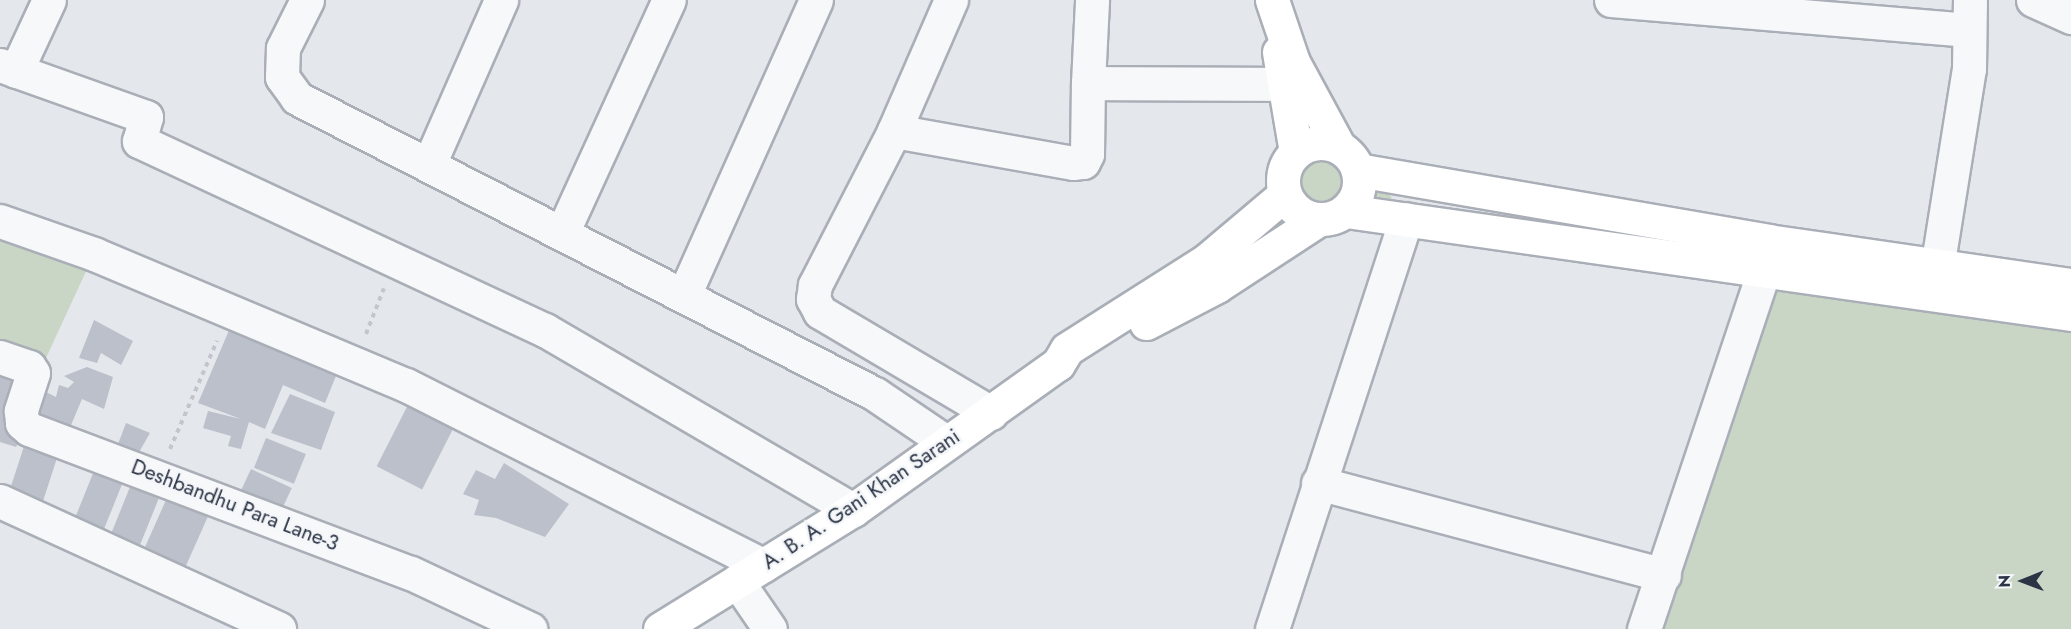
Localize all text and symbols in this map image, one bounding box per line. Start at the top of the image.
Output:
street label: A. B. A. Gani Khan Sarani [757,423,965,575]
street label: Deshbandhu Para Lane-3 [128,454,342,556]
north arrow [1993,551,2053,611]
text: N [1993,575,2016,588]

